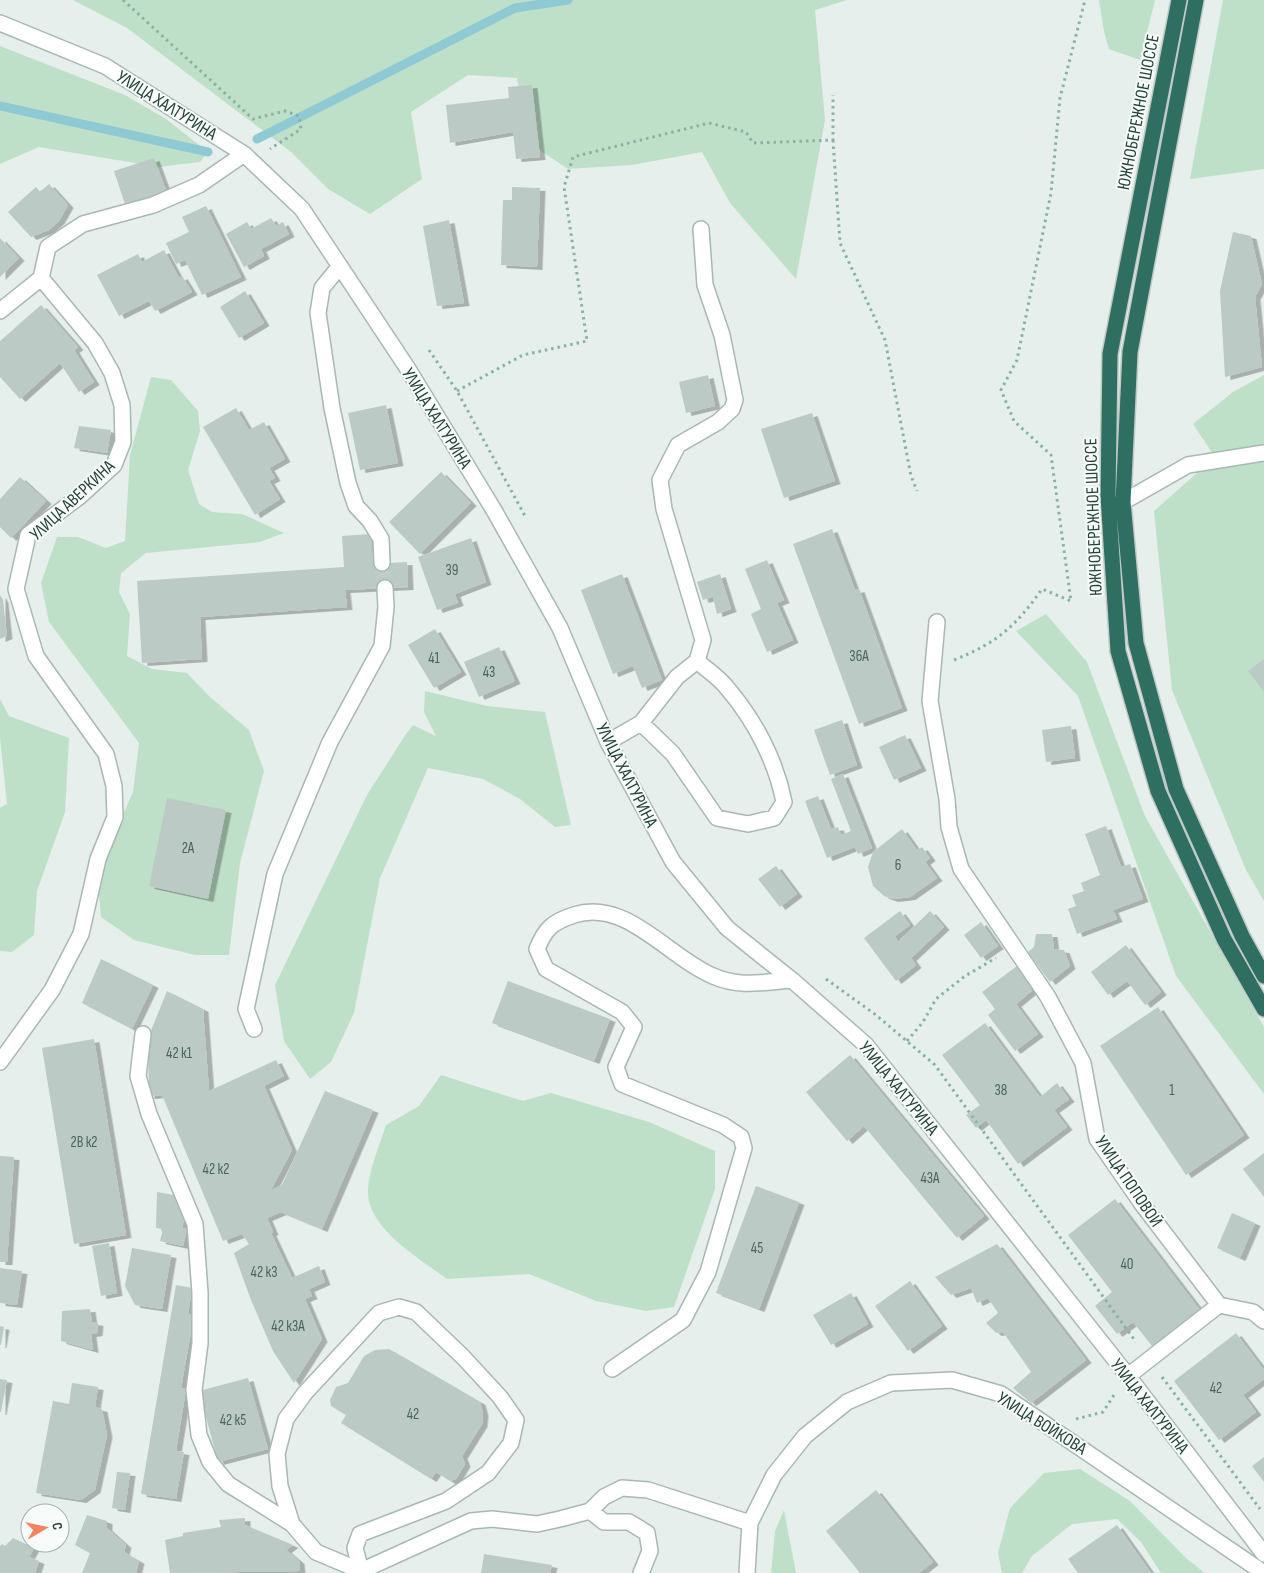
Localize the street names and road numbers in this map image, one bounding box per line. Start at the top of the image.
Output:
street label: ЮЖНОБЕРЕЖНОЕ ШОССЕ [1113,33,1164,192]
street label: УЛИЦА ХАЛТУРИНА [113,66,221,145]
street label: УЛИЦА ХАЛТУРИНА [397,364,476,473]
street label: ЮЖНОБЕРЕЖНОЕ ШОССЕ [1080,438,1107,596]
street label: УЛИЦА АВЕРКИНА [26,456,119,545]
street label: УЛИЦА ХАЛТУРИНА [591,719,662,831]
street label: УЛИЦА ХАЛТУРИНА [854,1037,943,1140]
street label: УЛИЦА ПОПОВОЙ [1090,1132,1167,1231]
street label: УЛИЦА ХАЛТУРИНА [1106,1355,1193,1458]
street label: УЛИЦА ВОЙКОВА [993,1388,1091,1459]

